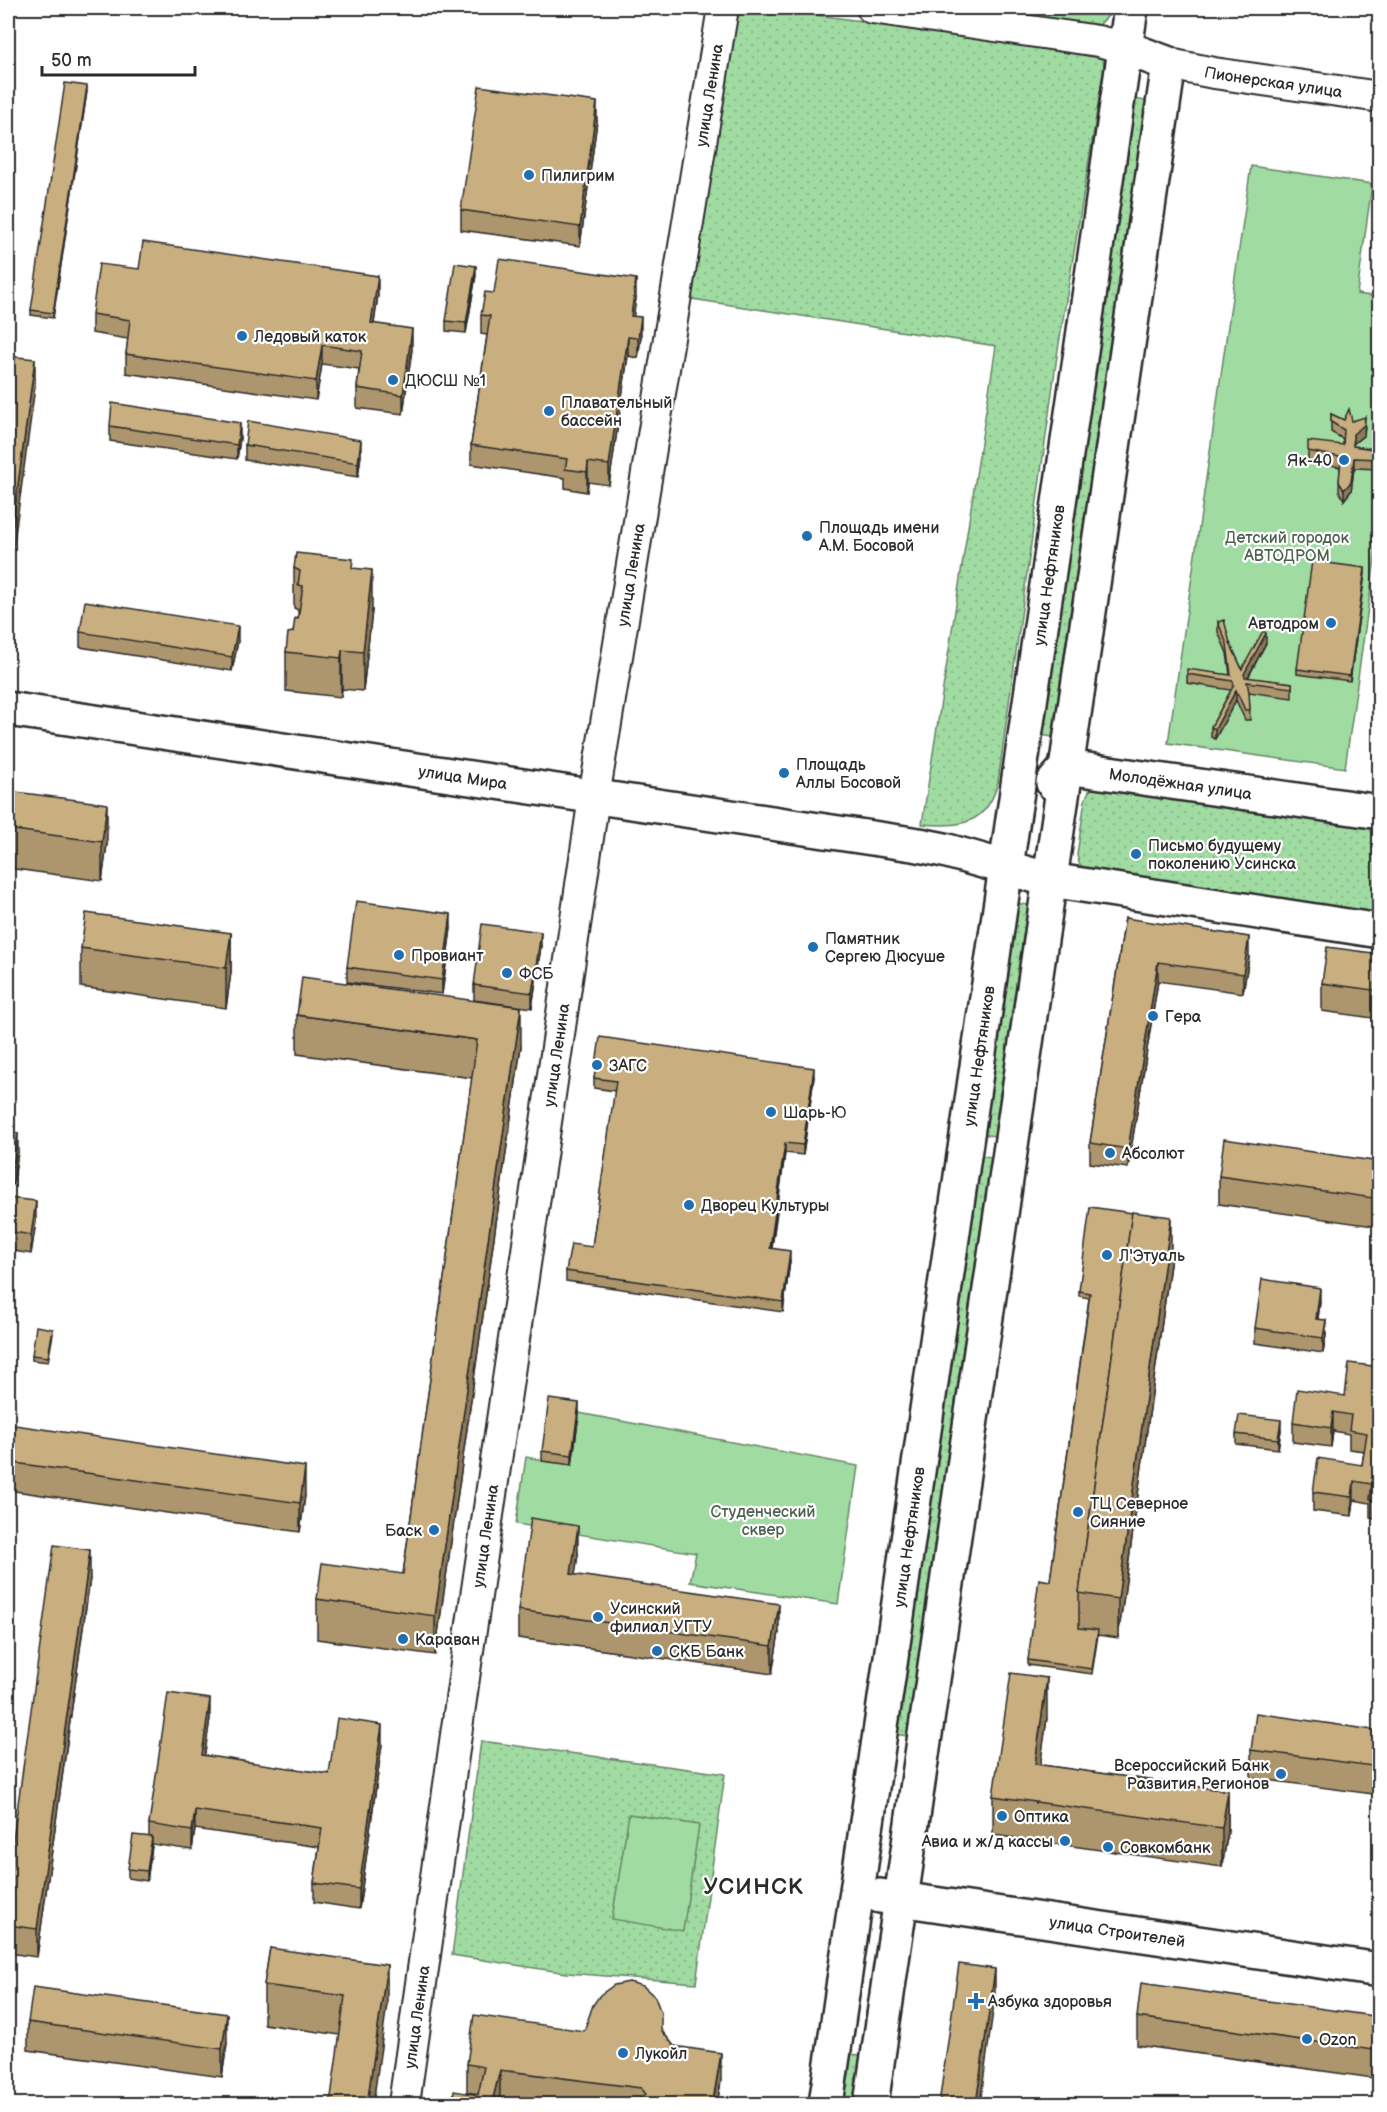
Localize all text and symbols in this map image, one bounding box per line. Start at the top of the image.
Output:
scale bar [42,39,195,77]
street label: улица Ленина [692,42,728,148]
text: 50 m [51,50,92,71]
street label: Пионерская улица [1202,63,1344,103]
place label: Пилигрим [541,167,615,186]
marker: Пилигрим [522,168,536,182]
place label: Ледовый каток [253,328,367,347]
marker: Ледовый каток [235,329,249,343]
place label: ДЮСШ №1 [405,372,486,391]
marker: ДЮСШ №1 [386,373,400,387]
place label: Плавательный бассейн [561,394,672,431]
marker: Плавательный бассейн [542,404,556,418]
place label: Як-40 [1287,452,1332,471]
marker: Як-40 [1337,453,1351,467]
street label: улица Нефтяников [1030,503,1070,647]
place label: Площадь имени А.М. Босовой [818,519,939,556]
street label: улица Ленина [614,521,650,628]
marker: Площадь имени А.М. Босовой [800,529,814,543]
park label: Детский городок АВТОДРОМ [1225,529,1349,566]
place label: Автодром [1247,615,1319,634]
marker: Автодром [1324,616,1338,630]
place label: Площадь Аллы Босовой [795,756,901,793]
street label: улица Мира [417,762,509,794]
street label: Молодёжная улица [1108,765,1254,805]
marker: Площадь Аллы Босовой [777,766,791,780]
place label: Письмо будущему поколению Усинска [1148,837,1297,874]
marker: Письмо будущему поколению Усинска [1129,847,1143,861]
place label: Памятник Сергею Дюсуше [825,930,945,967]
marker: Памятник Сергею Дюсуше [806,940,820,954]
place label: Провиант [411,947,484,966]
marker: Провиант [392,948,406,962]
place label: ФСБ [519,965,554,984]
marker: ФСБ [500,966,514,980]
street label: улица Нефтяников [960,984,1000,1128]
street label: улица Ленина [540,1002,574,1108]
place label: Гера [1165,1008,1202,1027]
marker: Гера [1146,1009,1160,1023]
place label: ЗАГС [609,1057,647,1076]
marker: ЗАГС [590,1058,604,1072]
place label: Шарь-Ю [783,1104,847,1123]
marker: Шарь-Ю [764,1105,778,1119]
place label: Абсолют [1121,1145,1185,1164]
marker: Абсолют [1103,1146,1117,1160]
place label: Дворец Культуры [701,1197,829,1216]
marker: Дворец Культуры [682,1198,696,1212]
place label: Л'Этуаль [1118,1247,1185,1266]
marker: Л'Этуаль [1100,1248,1114,1262]
street label: улица Нефтяников [890,1465,930,1609]
street label: улица Ленина [469,1482,504,1589]
place label: ТЦ Северное Сияние [1090,1495,1188,1532]
park label: Студенческий сквер [711,1503,815,1540]
marker: ТЦ Северное Сияние [1071,1505,1085,1519]
place label: Баск [385,1522,422,1541]
marker: Баск [427,1523,441,1537]
place label: Усинский филиал УГТУ [610,1600,712,1637]
marker: Усинский филиал УГТУ [591,1610,605,1624]
place label: Караван [415,1631,480,1650]
marker: Караван [396,1632,410,1646]
place label: СКБ Банк [669,1643,744,1662]
marker: СКБ Банк [650,1644,664,1658]
place label: Всероссийский Банк Развития Регионов [1114,1757,1270,1794]
marker: Всероссийский Банк Развития Регионов [1274,1767,1288,1781]
place label: Оптика [1014,1808,1069,1827]
marker: Оптика [995,1809,1009,1823]
place label: Авиа и ж/д кассы [921,1833,1053,1852]
marker: Авиа и ж/д кассы [1058,1834,1072,1848]
place label: Совкомбанк [1120,1839,1211,1858]
marker: Совкомбанк [1101,1840,1115,1854]
district label: УСИНСК [704,1874,804,1901]
street label: улица Строителей [1048,1913,1186,1952]
street label: улица Ленина [401,1964,435,2070]
place label: Азбука здоровья [987,1993,1112,2012]
marker: Азбука здоровья [969,1994,983,2008]
place label: Ozon [1319,2031,1357,2050]
marker: Ozon [1300,2032,1314,2046]
place label: Лукойл [634,2045,687,2064]
marker: Лукойл [616,2046,630,2060]

